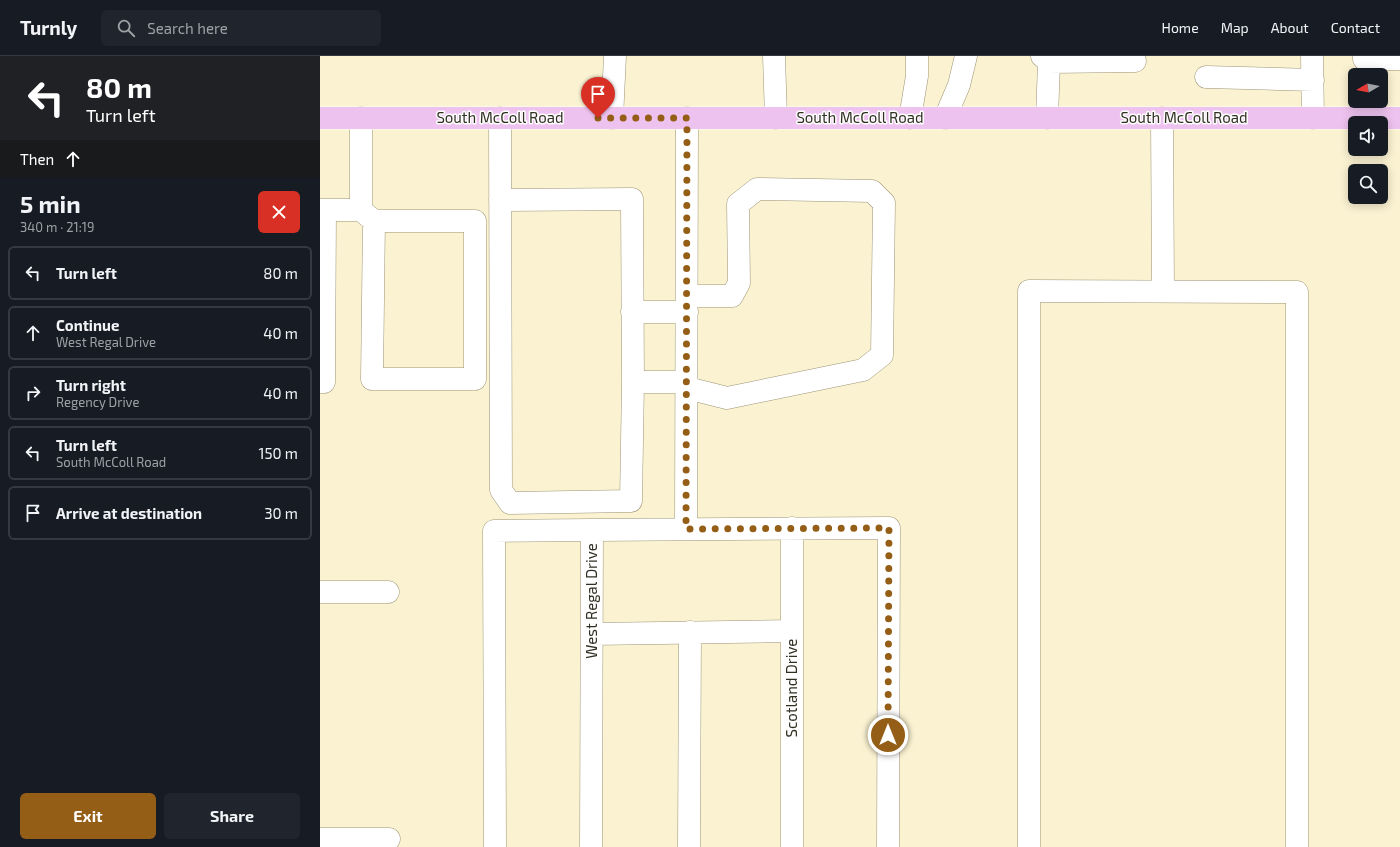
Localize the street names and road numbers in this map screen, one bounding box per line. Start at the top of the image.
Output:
street label: South McColl Road [436,108,564,126]
street label: South McColl Road [796,108,924,126]
street label: South McColl Road [1120,108,1248,126]
street label: West Regal Drive [582,543,600,659]
street label: Scotland Drive [782,639,800,737]

